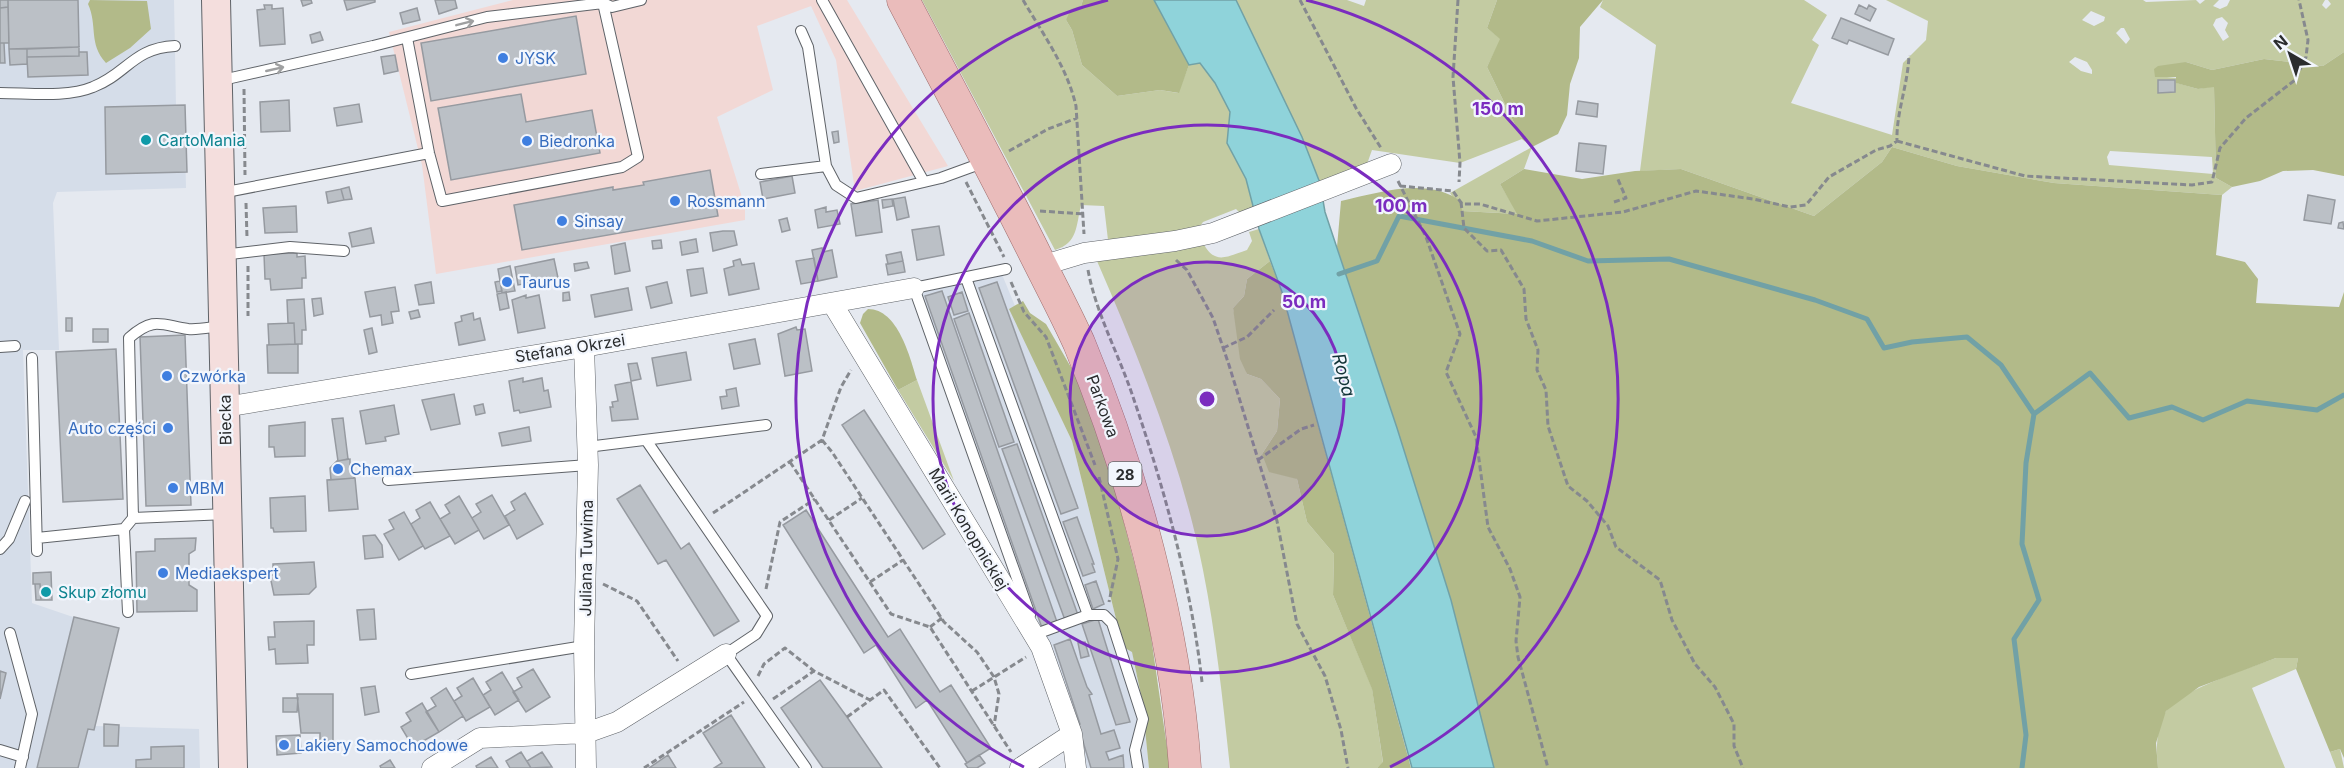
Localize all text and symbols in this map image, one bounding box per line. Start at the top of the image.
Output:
one-way arrow [455,17,474,28]
north arrow [2260,24,2320,84]
text: N [2270,31,2292,54]
place label: JYSK [515,48,556,68]
marker: JYSK [496,51,510,65]
one-way arrow [265,63,284,75]
text: 150 m [1472,98,1524,119]
place label: CartoMania [158,130,245,150]
place label: Biedronka [539,131,615,151]
marker: CartoMania [139,133,153,147]
marker: Biedronka [520,134,534,148]
place label: Rossmann [687,191,765,211]
marker: Rossmann [668,194,682,208]
text: 100 m [1375,195,1427,216]
place label: Sinsay [574,211,624,231]
marker: Sinsay [555,214,569,228]
place label: Taurus [519,272,571,292]
marker: Taurus [500,275,514,289]
text: 50 m [1282,291,1326,312]
street label: Stefana Okrzei [514,329,626,367]
water label: Ropa [1328,351,1360,399]
place label: Czwórka [179,366,246,386]
marker: Czwórka [160,369,174,383]
street label: Parkowa [1082,372,1124,440]
centre of rings [1197,389,1217,409]
street label: Biecka [215,395,235,445]
place label: Auto części [68,418,156,438]
marker: Auto części [161,421,175,435]
place label: Chemax [350,459,412,479]
marker: Chemax [331,462,345,476]
road number: 28 [1108,462,1142,486]
street label: Marii Konopnickiej [925,464,1013,594]
place label: MBM [185,478,224,498]
marker: MBM [166,481,180,495]
street label: Juliana Tuwima [575,499,597,617]
place label: Mediaekspert [175,563,279,583]
marker: Mediaekspert [156,566,170,580]
place label: Skup złomu [58,582,147,602]
marker: Skup złomu [39,585,53,599]
place label: Lakiery Samochodowe [296,735,468,755]
marker: Lakiery Samochodowe [277,738,291,752]

